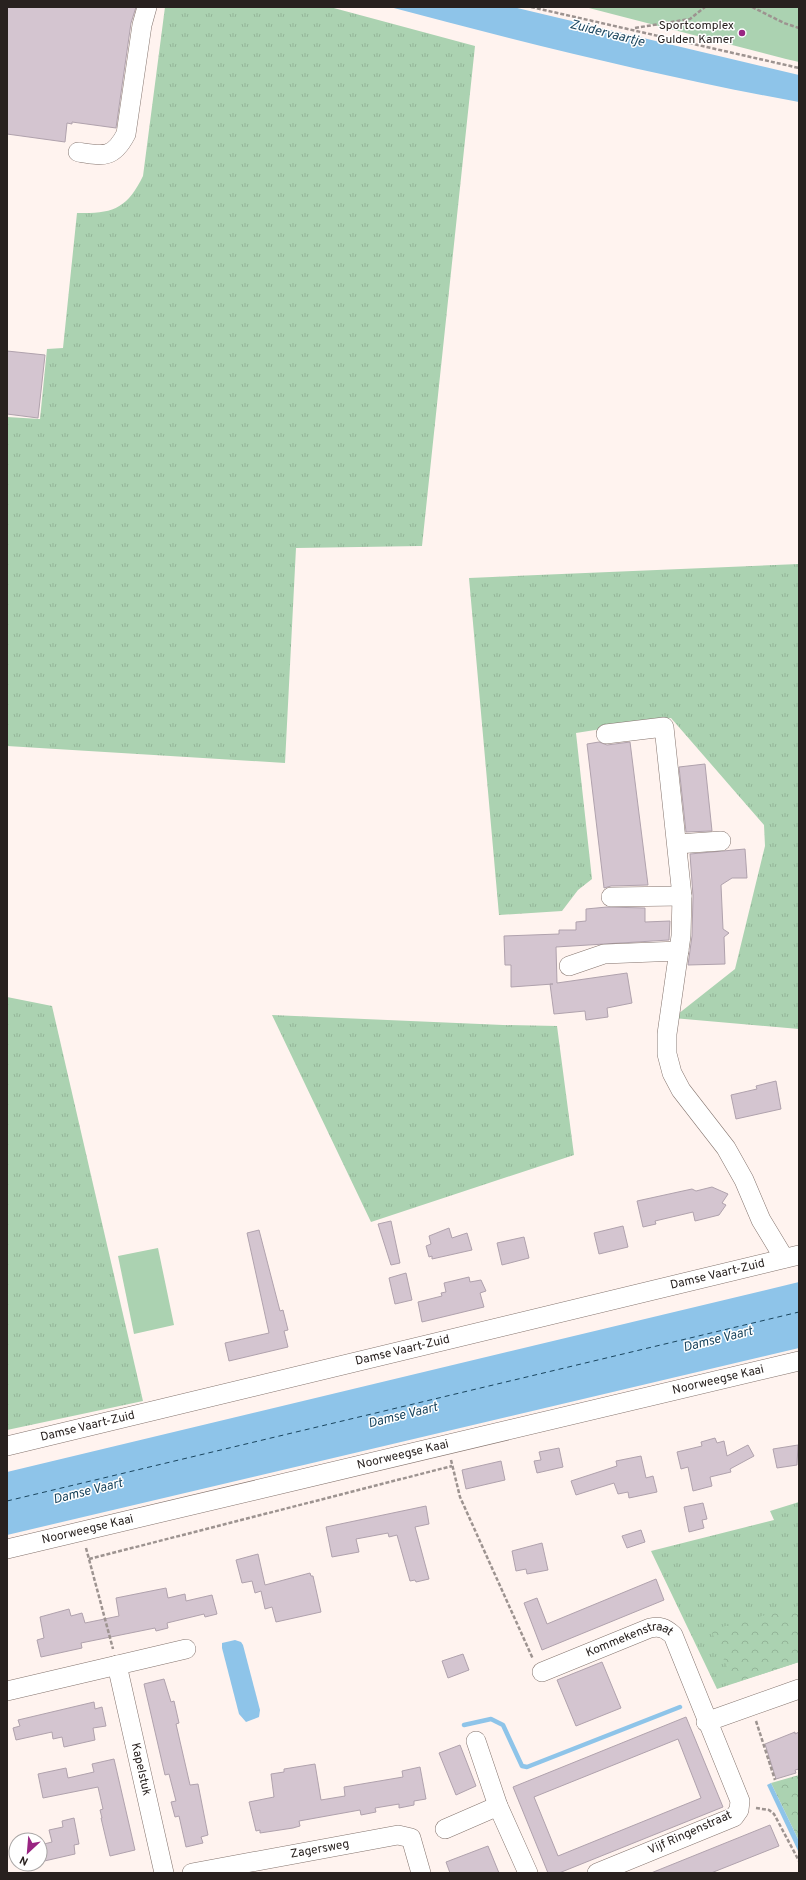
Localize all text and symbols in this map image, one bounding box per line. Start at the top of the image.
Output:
water label: Zuidervaartje [568,17,646,51]
place label: Sportcomplex Gulden Kamer [657,18,734,48]
marker: Sportcomplex Gulden Kamer [737,28,747,38]
street label: Damse Vaart-Zuid [669,1256,766,1294]
water label: Damse Vaart [682,1323,756,1356]
street label: Damse Vaart-Zuid [354,1331,452,1370]
street label: Noorweegse Kaai [671,1362,766,1399]
water label: Damse Vaart [367,1399,441,1432]
street label: Damse Vaart-Zuid [39,1407,137,1446]
street label: Noorweegse Kaai [356,1436,450,1474]
water label: Damse Vaart [52,1475,126,1508]
street label: Noorweegse Kaai [40,1511,135,1548]
street label: Kommekenstraat [583,1619,676,1661]
street label: Kapelstuk [127,1741,154,1797]
street label: Vijf Ringenstraat [646,1807,734,1859]
north arrow [8,1832,48,1872]
street label: Zagersweg [289,1836,351,1863]
text: N [17,1852,31,1868]

